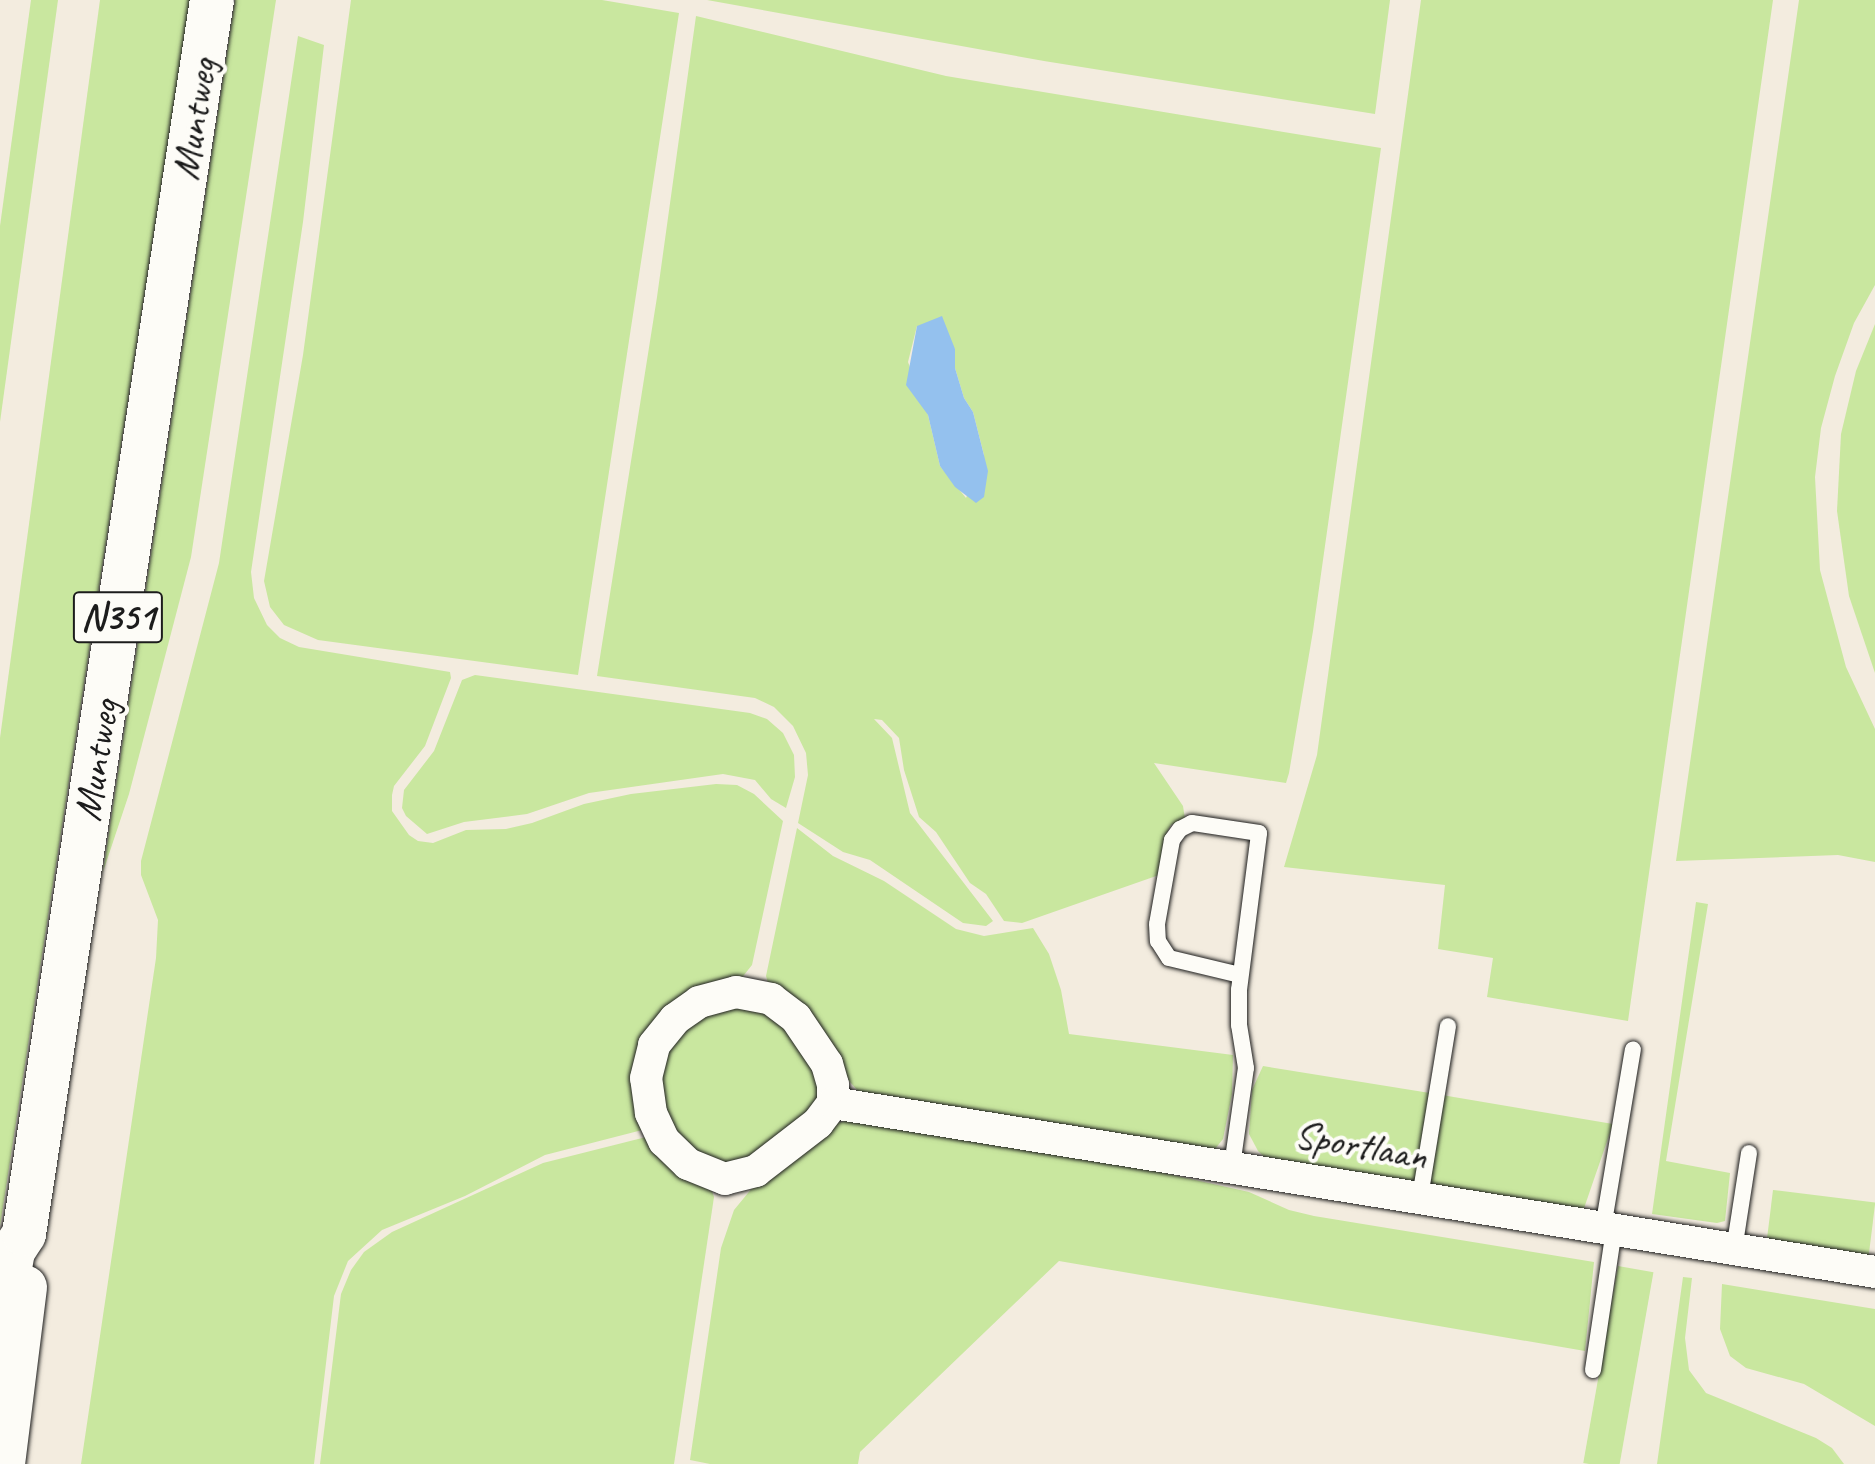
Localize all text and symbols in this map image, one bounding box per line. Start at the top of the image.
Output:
street label: Muntweg [161,55,227,183]
road number: N351 [72,583,164,651]
street label: Muntweg [63,696,129,824]
street label: Sportlaan [1291,1110,1431,1180]

